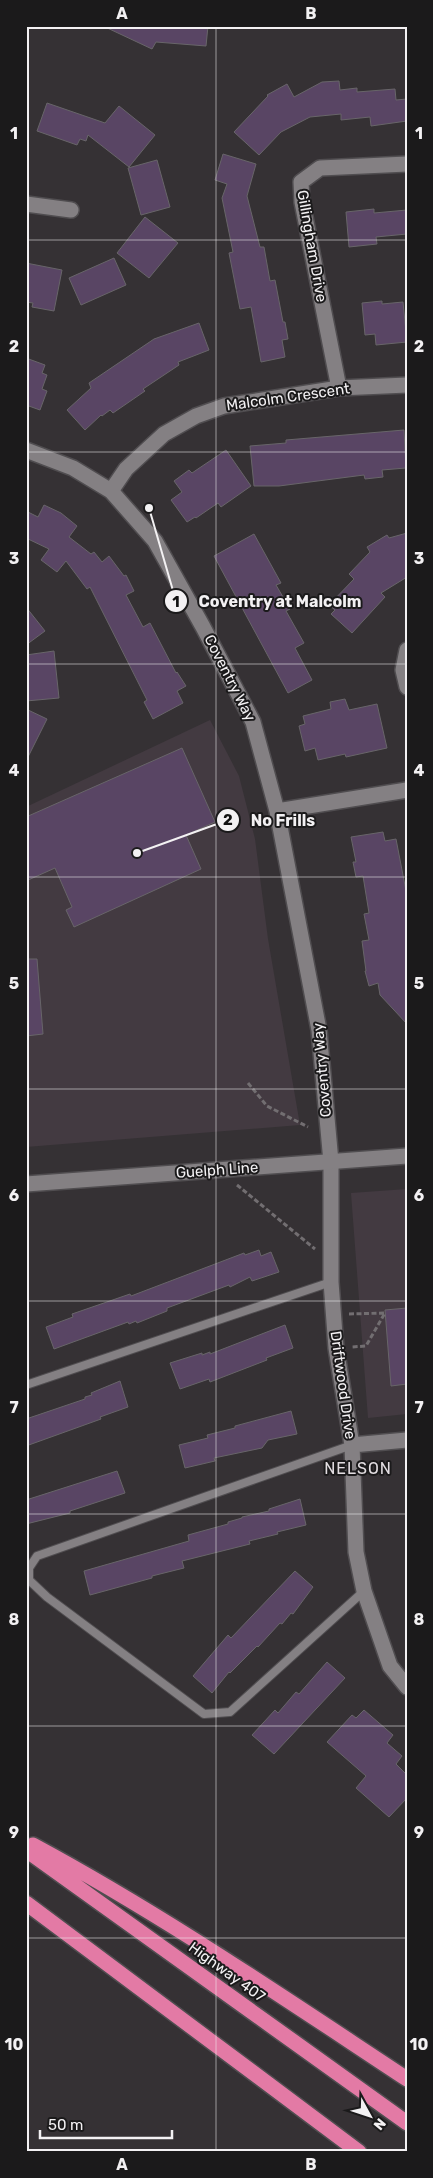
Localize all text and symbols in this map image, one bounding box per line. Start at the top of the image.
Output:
text: A [116,4,128,23]
text: B [305,4,317,23]
text: 1 [10,124,18,143]
text: 1 [415,124,423,143]
street label: Gillingham Drive [293,189,331,303]
text: 2 [9,337,19,356]
text: 2 [414,337,424,356]
street label: Malcolm Crescent [225,379,351,415]
text: 3 [9,549,19,568]
text: 3 [414,549,424,568]
callout: Coventry at Malcolm [164,586,372,617]
text: Coventry at Malcolm [199,592,361,611]
text: 1 [172,593,180,611]
street label: Coventry Way [200,632,260,724]
text: 4 [9,761,20,780]
text: 4 [414,761,425,780]
callout: No Frills [215,805,325,836]
text: 2 [223,811,233,829]
text: No Frills [251,811,315,830]
text: 5 [9,974,19,993]
text: 5 [414,974,424,993]
street label: Coventry Way [309,1022,335,1118]
street label: Guelph Line [175,1158,259,1182]
text: 6 [9,1186,19,1205]
text: 6 [414,1186,424,1205]
street label: Driftwood Drive [326,1330,360,1440]
text: 7 [9,1398,19,1417]
text: 7 [414,1398,424,1417]
district label: NELSON [324,1459,392,1478]
text: 8 [9,1610,20,1629]
text: 8 [414,1610,425,1629]
text: 9 [9,1823,19,1842]
text: 9 [414,1823,424,1842]
street label: Highway 407 [185,1938,269,2006]
text: 10 [5,2035,24,2054]
text: 10 [410,2035,429,2054]
north arrow [346,2090,396,2140]
scale bar [40,2108,172,2140]
text: N [370,2115,389,2133]
text: 50 m [48,2116,83,2134]
text: A [116,2155,128,2174]
text: B [305,2155,317,2174]

